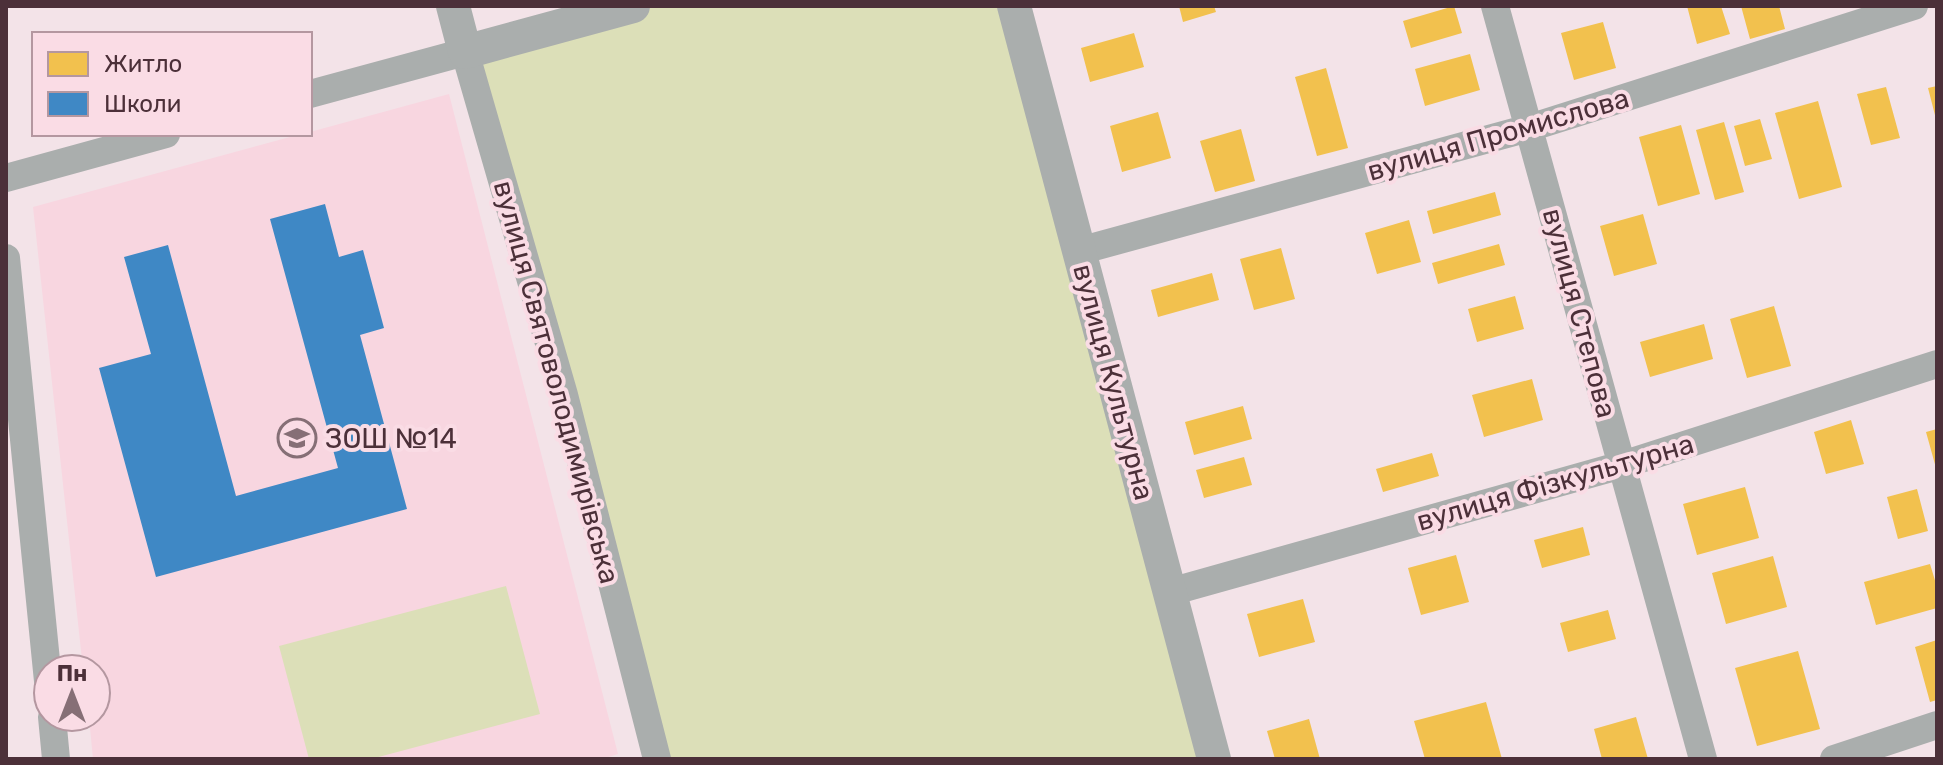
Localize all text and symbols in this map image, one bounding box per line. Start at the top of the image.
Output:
legend [32,32,312,136]
text: Житло [104,50,182,78]
street label: вулиця Промислова [1363,81,1633,188]
text: Школи [104,90,181,118]
street label: вулиця Святоволодимирівська [487,177,626,587]
street label: вулиця Степова [1536,205,1623,421]
street label: вулиця Культурна [1066,260,1161,504]
school or university icon: ЗОШ №14 [276,417,318,459]
place label: ЗОШ №14 [325,422,457,455]
street label: вулиця Фізкультурна [1413,427,1697,538]
north arrow [32,653,112,733]
text: Пн [57,660,87,687]

